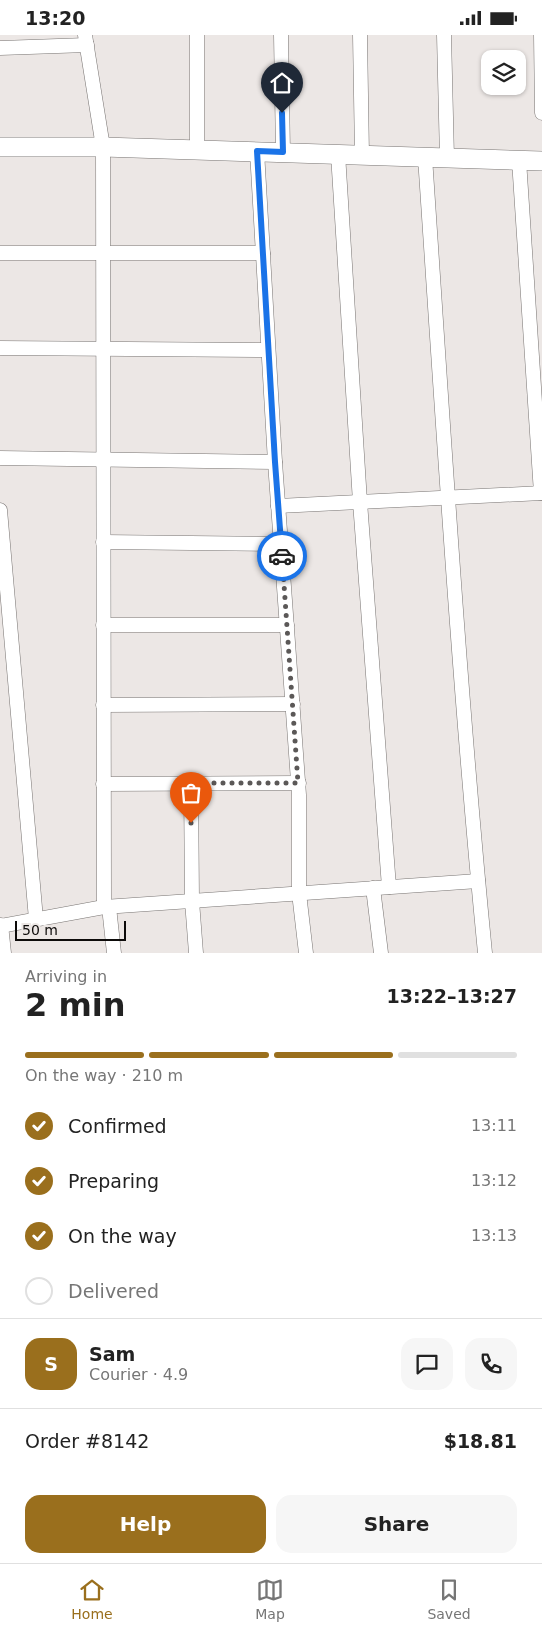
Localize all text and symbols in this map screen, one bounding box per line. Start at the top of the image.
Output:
text: 13:20 [25,7,85,29]
map controls [481,50,526,95]
button: layers [481,50,526,95]
pin [261,62,303,113]
icon: home [268,69,296,97]
courier [257,531,307,581]
icon: car [268,542,296,570]
pin [170,772,212,823]
icon: bag [177,779,205,807]
scale bar [15,918,126,941]
text: 50 m [22,922,58,938]
text: Arriving in [25,967,107,986]
text: 13:22–13:27 [387,985,517,1007]
text: 2 min [25,986,126,1024]
text: On the way · 210 m [25,1066,183,1085]
icon: check [25,1112,53,1140]
text: Confirmed [68,1115,167,1137]
text: 13:11 [471,1116,517,1135]
icon: check [25,1167,53,1195]
text: Preparing [68,1170,159,1192]
text: 13:12 [471,1171,517,1190]
icon: check [25,1222,53,1250]
text: On the way [68,1225,177,1247]
text: 13:13 [471,1226,517,1245]
text: Delivered [68,1280,159,1302]
button: chat [401,1338,453,1390]
button: phone [465,1338,517,1390]
text: Sam [89,1343,135,1365]
text: S [44,1353,58,1375]
text: Courier · 4.9 [89,1365,188,1384]
text: Order #8142 [25,1430,149,1452]
text: $18.81 [444,1430,517,1452]
button: Help [25,1495,266,1553]
button: Share [276,1495,517,1553]
tab: Home [71,1576,113,1622]
tab: Map [255,1576,285,1622]
tab: Saved [427,1576,471,1622]

